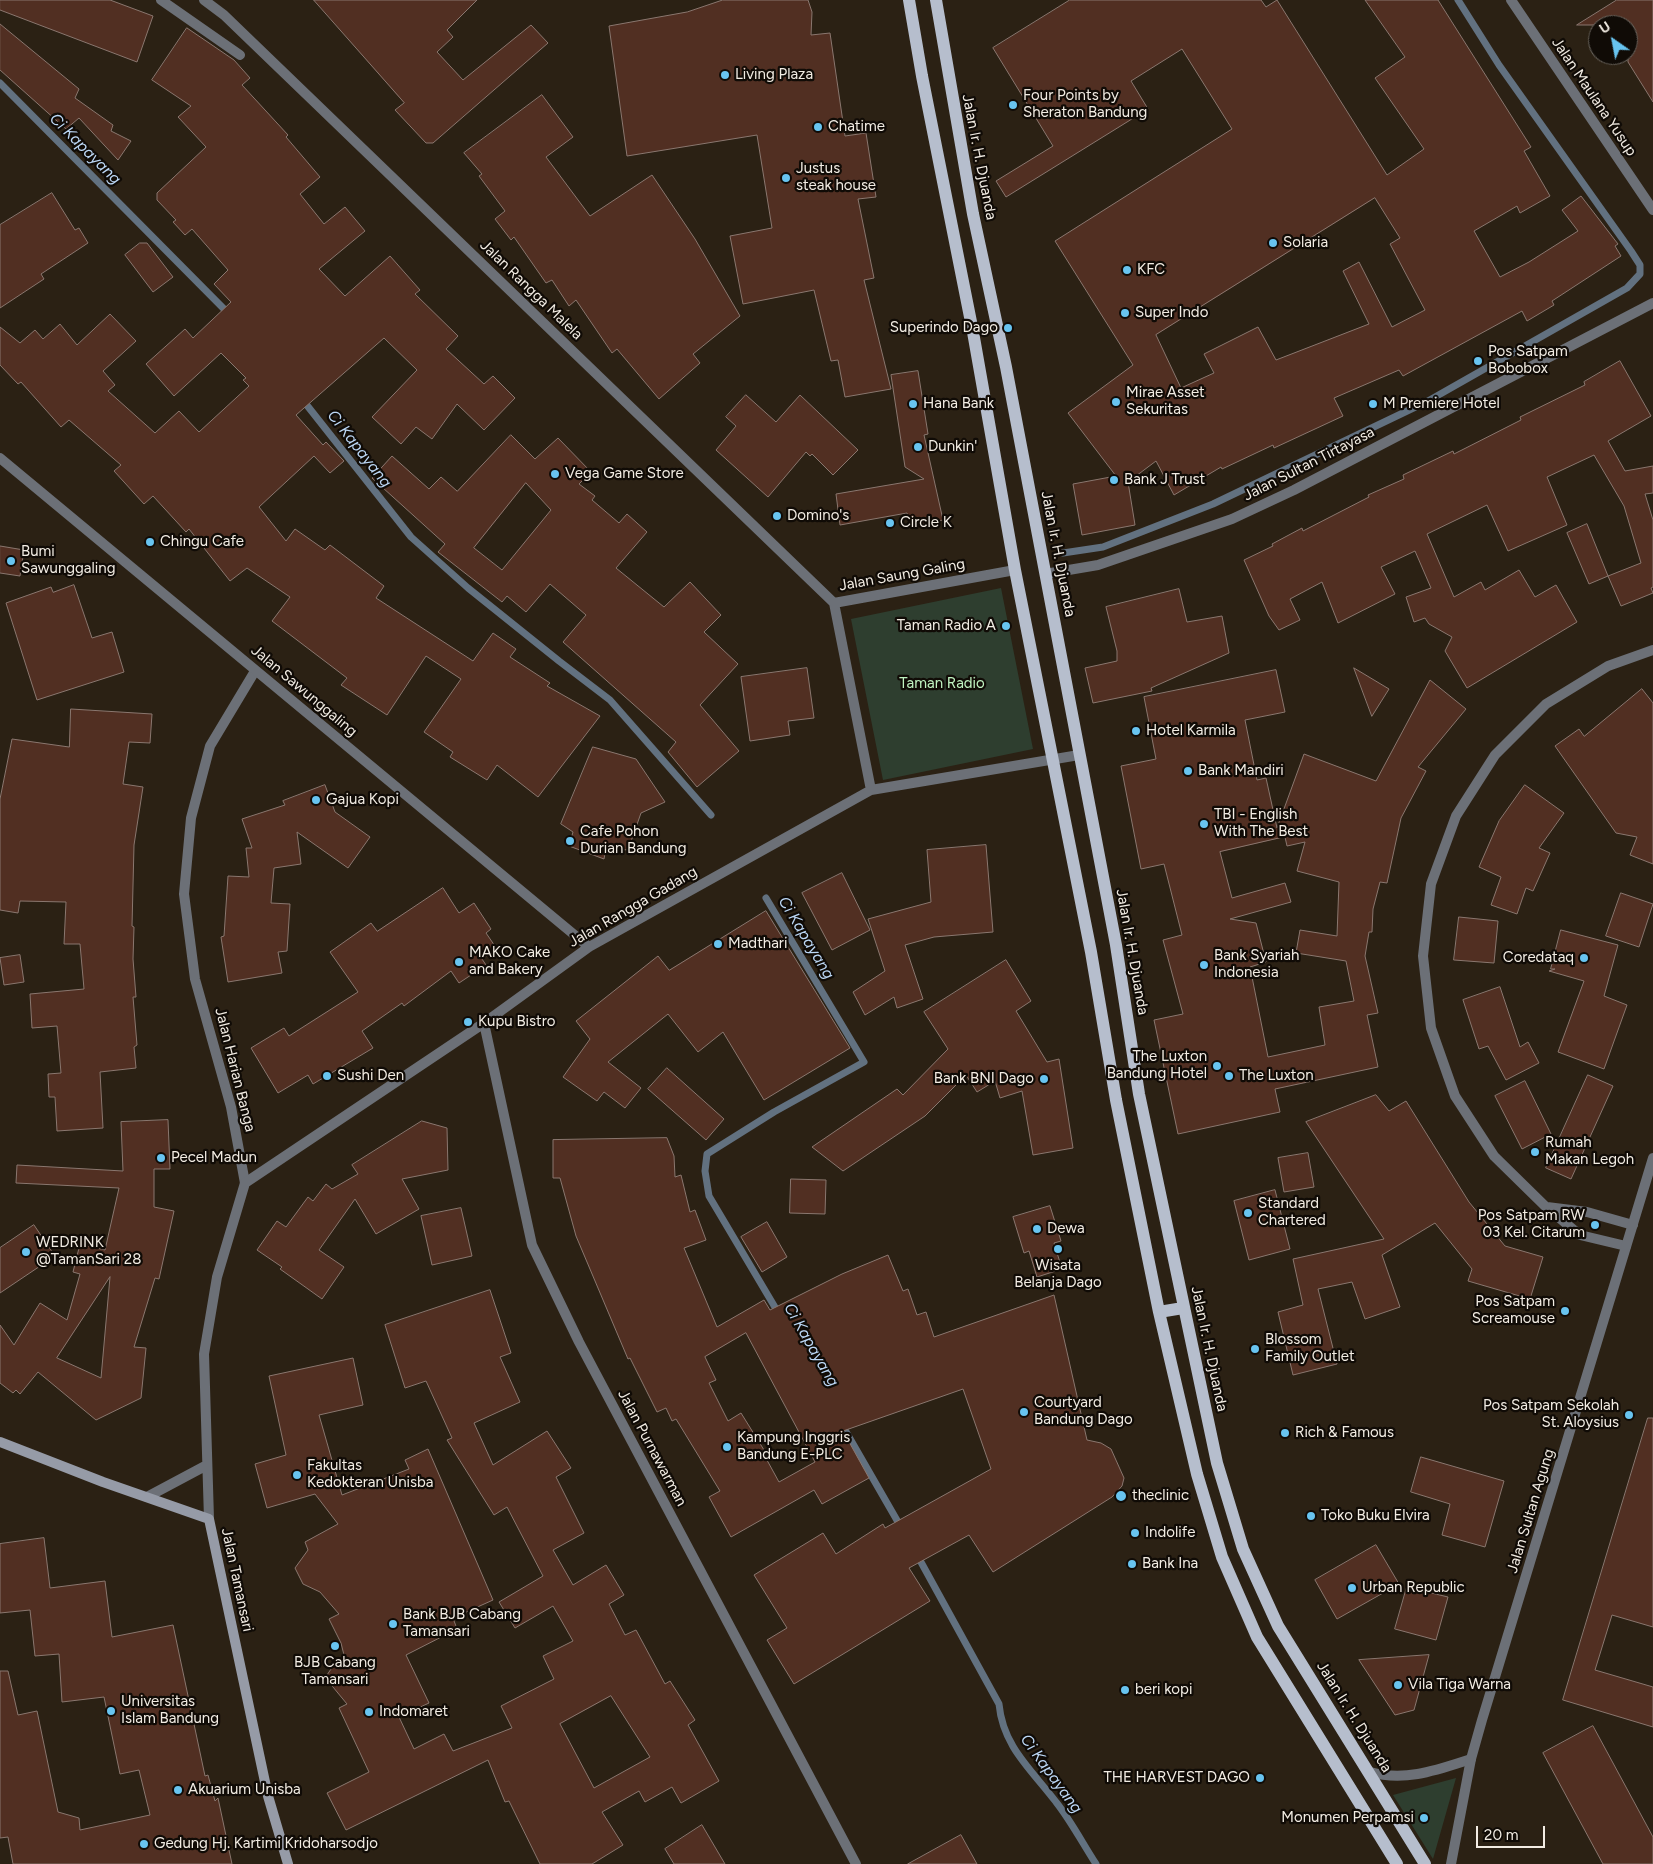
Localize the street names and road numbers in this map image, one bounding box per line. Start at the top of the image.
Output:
street label: Jalan Maulana Yusup [1548,34,1640,160]
street label: Jalan Ir. H. Djuanda [958,93,1000,221]
street label: Jalan Rangga Malela [476,236,586,344]
street label: Jalan Sultan Tirtayasa [1240,423,1378,505]
street label: Jalan Ir. H. Djuanda [1037,490,1079,618]
street label: Jalan Saung Galing [838,555,966,595]
street label: Jalan Sawunggaling [247,641,361,741]
street label: Jalan Rangga Gadang [566,863,700,951]
street label: Jalan Ir. H. Djuanda [1112,888,1152,1016]
street label: Jalan Harian Banga [211,1006,259,1134]
street label: Jalan Ir. H. Djuanda [1187,1285,1231,1413]
street label: Jalan Purnawarman [614,1387,690,1509]
street label: Jalan Sultan Agung [1504,1447,1558,1575]
street label: Jalan Tamansari [217,1527,257,1633]
street label: Jalan Ir. H. Djuanda [1313,1658,1395,1776]

